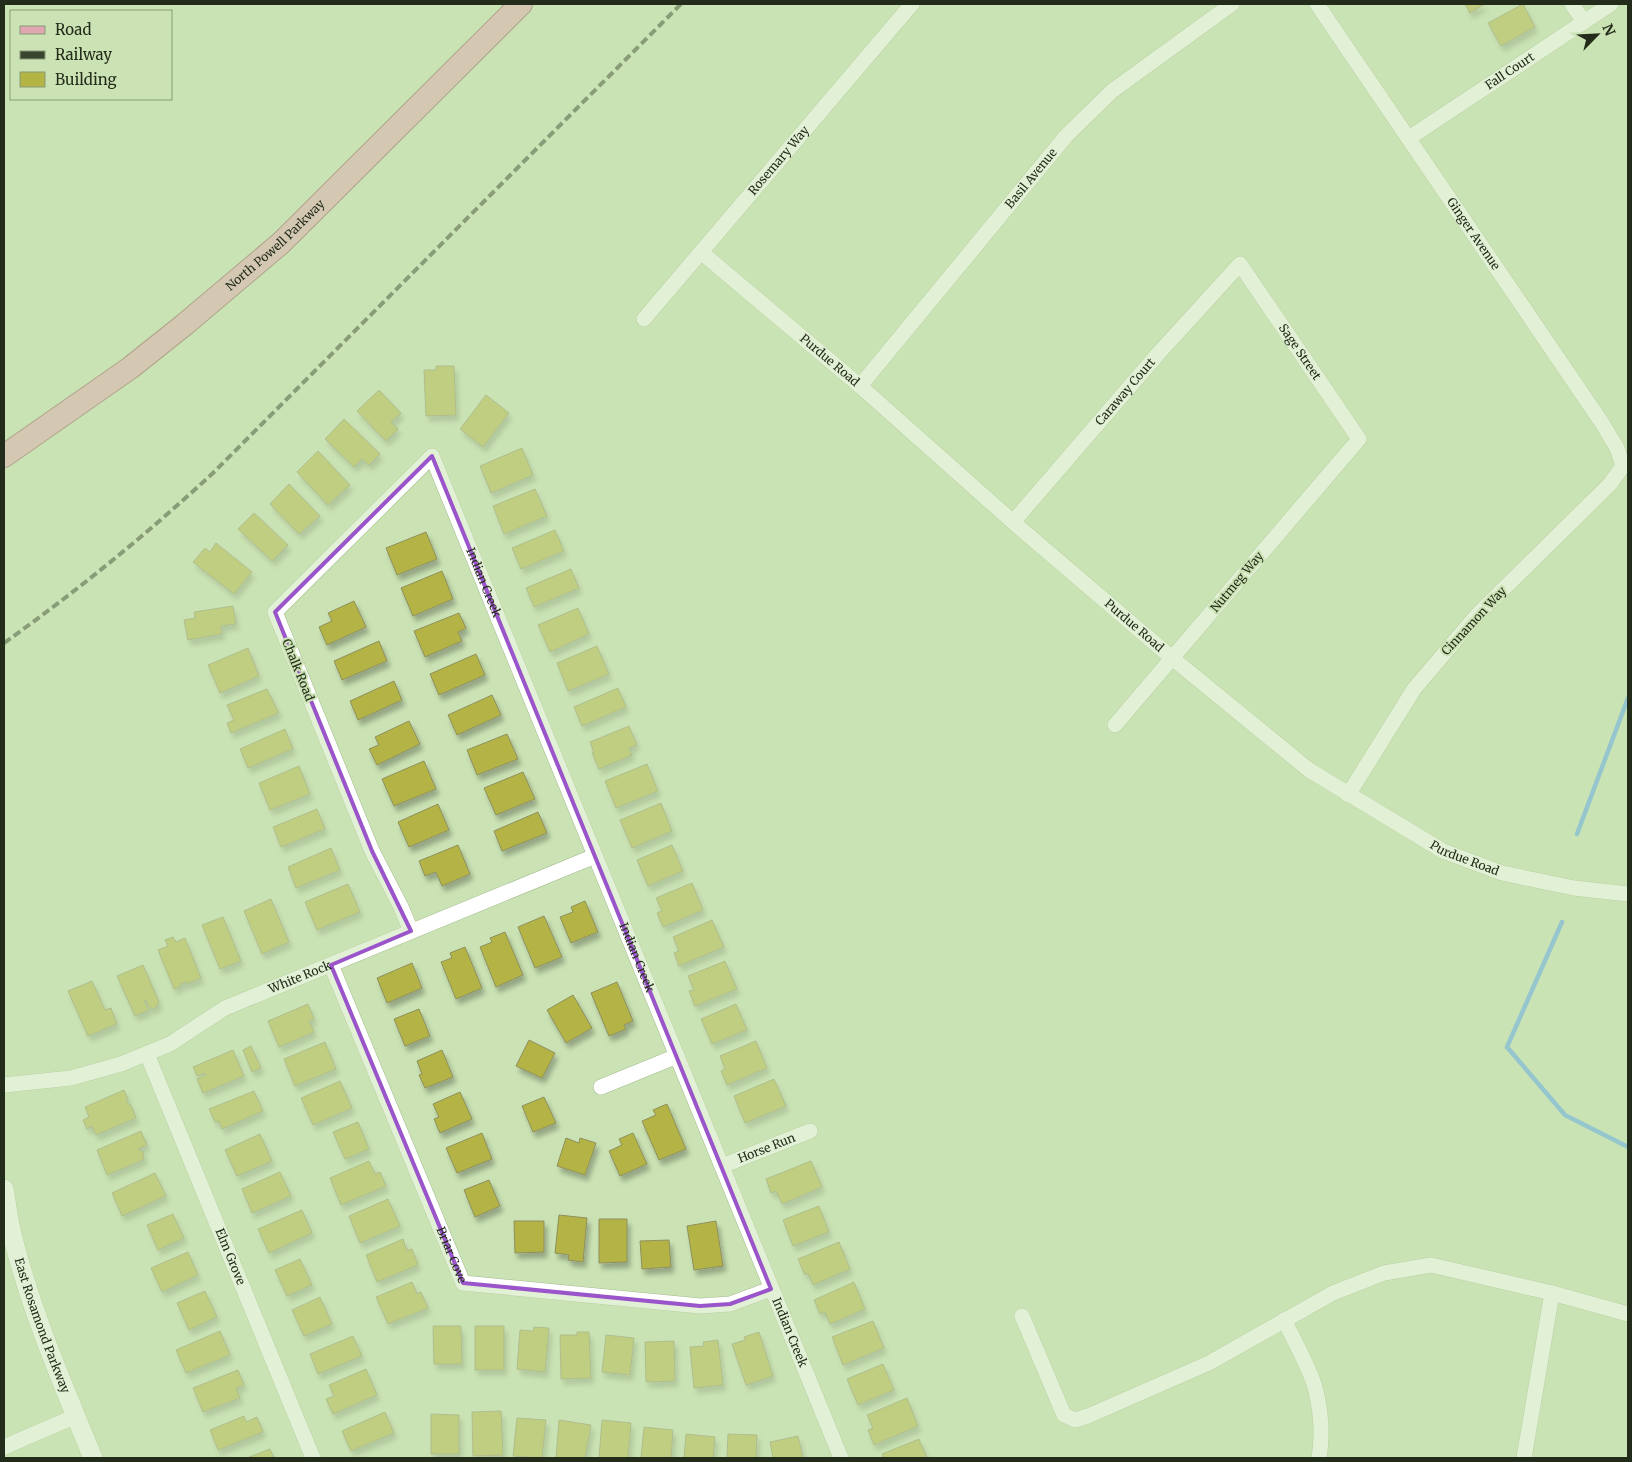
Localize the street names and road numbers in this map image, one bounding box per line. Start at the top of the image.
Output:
street label: Fall Court [1482,49,1537,92]
street label: Rosemary Way [745,123,812,198]
street label: Basil Avenue [1002,145,1060,211]
street label: Ginger Avenue [1444,195,1504,273]
street label: North Powell Parkway [223,196,327,293]
street label: Sage Street [1276,321,1325,383]
street label: Purdue Road [797,331,863,389]
street label: Caraway Court [1092,354,1158,428]
street label: Indian Creek [463,545,505,620]
street label: Nutmeg Way [1207,548,1266,615]
street label: Cinnamon Way [1438,583,1509,658]
street label: Purdue Road [1102,596,1167,655]
street label: Chalk Road [279,637,318,703]
street label: Purdue Road [1427,837,1501,878]
street label: Indian Creek [616,920,658,995]
street label: White Rock [265,957,334,997]
street label: Horse Run [736,1130,797,1166]
street label: Briar Cove [433,1224,470,1285]
street label: Elm Grove [212,1226,249,1287]
street label: East Rosamond Parkway [12,1256,74,1395]
street label: Indian Creek [769,1295,811,1370]

